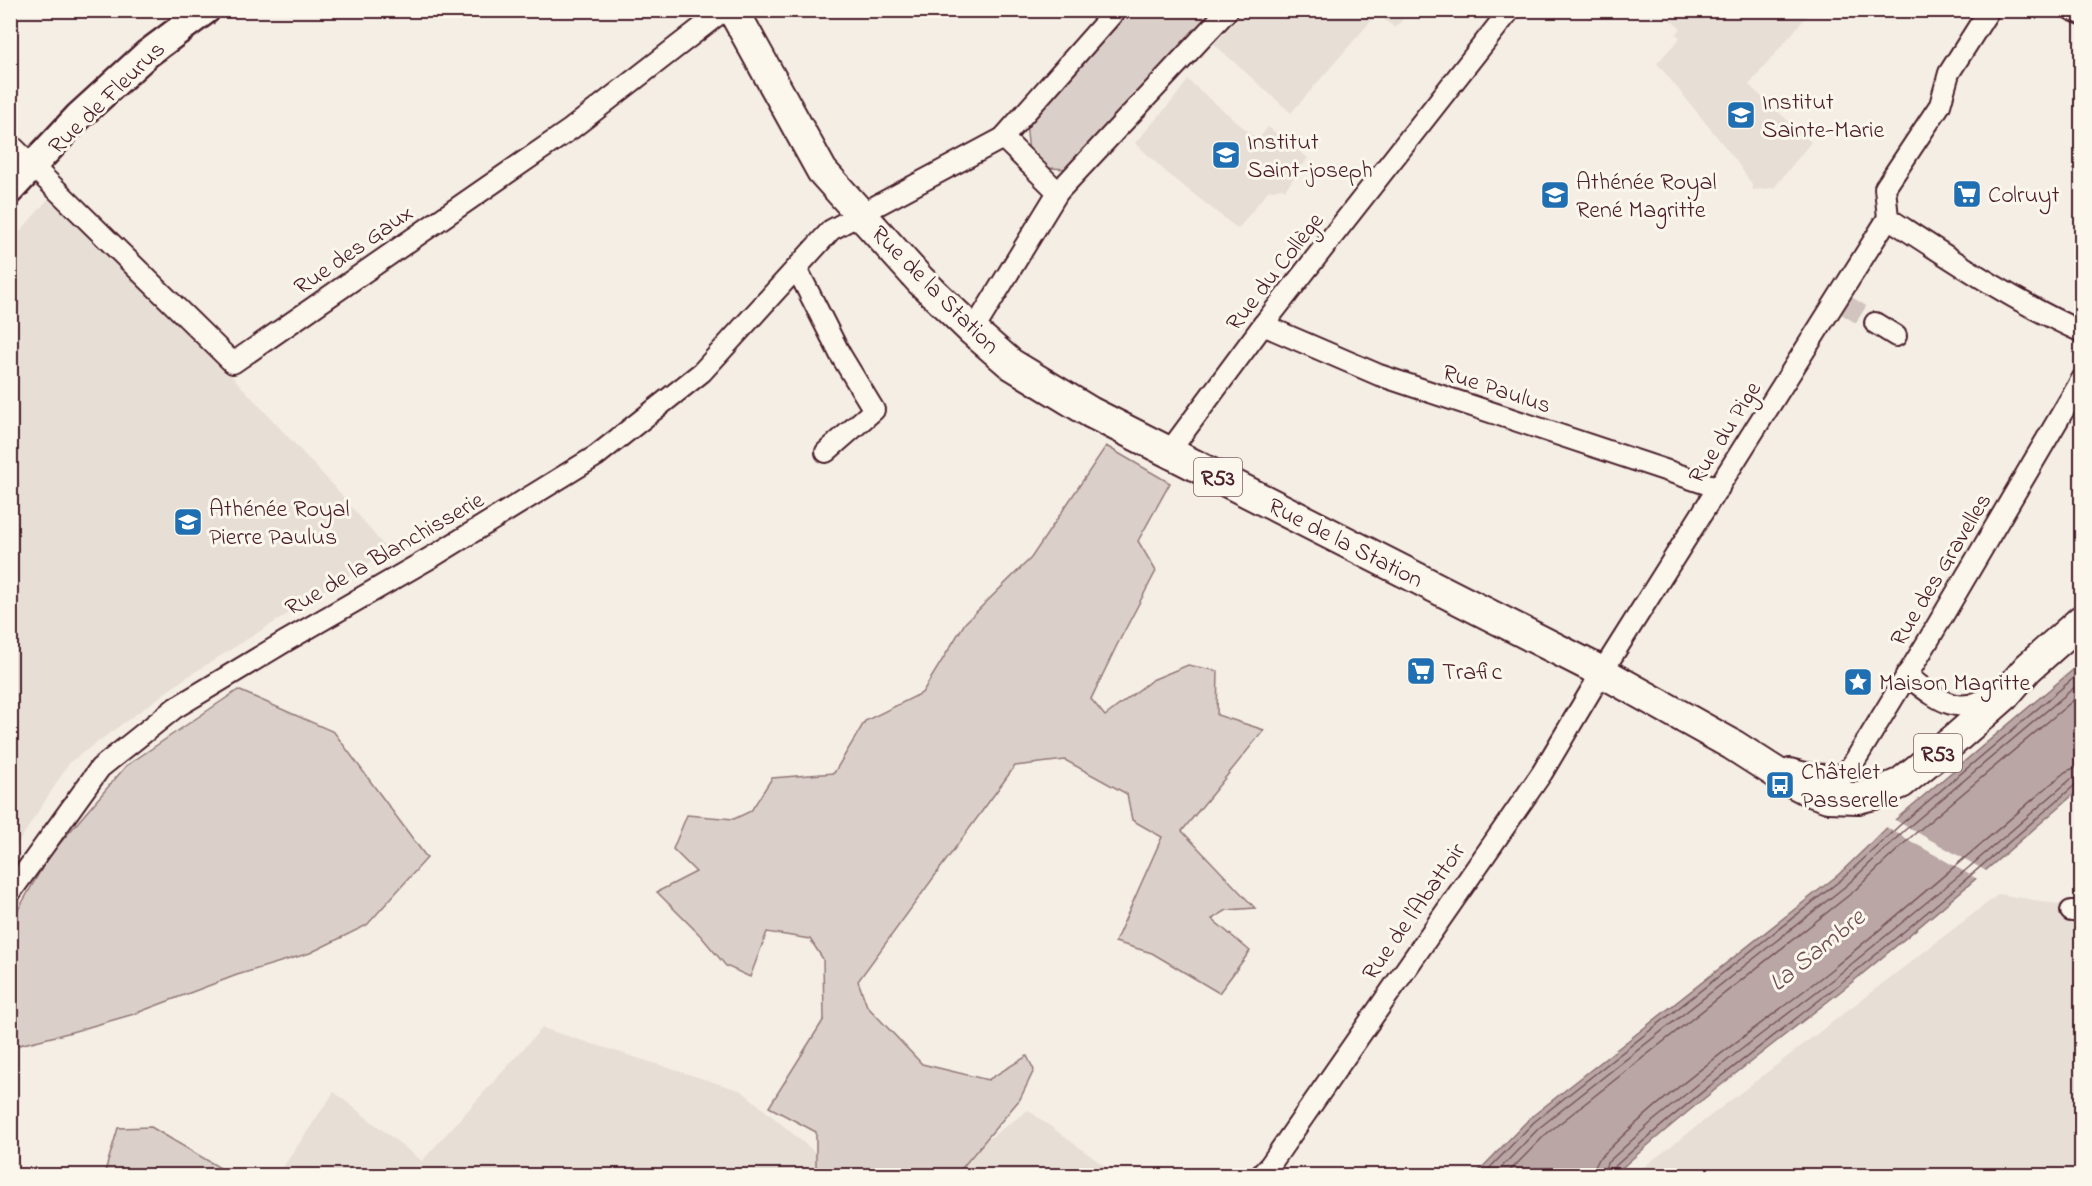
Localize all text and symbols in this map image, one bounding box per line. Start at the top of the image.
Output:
street label: Rue de Fleurus [41,34,174,164]
place label: Institut Sainte-Marie [1762,86,1885,149]
school or university icon: Institut Sainte-Marie [1725,99,1757,131]
place label: Institut Saint-joseph [1247,126,1373,189]
school or university icon: Institut Saint-joseph [1210,139,1242,171]
place label: Athénée Royal René Magritte [1576,166,1716,229]
supermarket icon: Colruyt [1951,178,1983,210]
school or university icon: Athénée Royal René Magritte [1539,179,1571,211]
place label: Colruyt [1988,179,2059,215]
street label: Rue des Gaux [288,197,421,305]
street label: Rue du Collège [1218,206,1334,339]
street label: Rue de la Station [862,218,1007,363]
street label: Rue Paulus [1437,356,1555,424]
street label: Rue du Pige [1681,375,1772,491]
road number: R53 [1194,458,1242,496]
street label: Rue de la Blanchisserie [279,484,491,626]
street label: Rue des Gravelles [1882,487,2002,654]
street label: Rue de la Station [1261,490,1429,598]
place label: Athénée Royal Pierre Paulus [209,493,349,556]
school or university icon: Athénée Royal Pierre Paulus [172,506,204,538]
supermarket icon: Trafic [1405,655,1437,687]
place label: Trafic [1442,656,1503,691]
place icon: Maison Magritte [1842,666,1874,698]
place label: Maison Magritte [1879,667,2031,702]
road number: R53 [1914,734,1962,772]
place label: Châtelet Passerelle [1801,756,1899,819]
bus stop icon: Châtelet Passerelle [1764,769,1796,801]
street label: Rue de l'Abattoir [1354,836,1476,989]
water label: La Sambre [1761,900,1875,1002]

